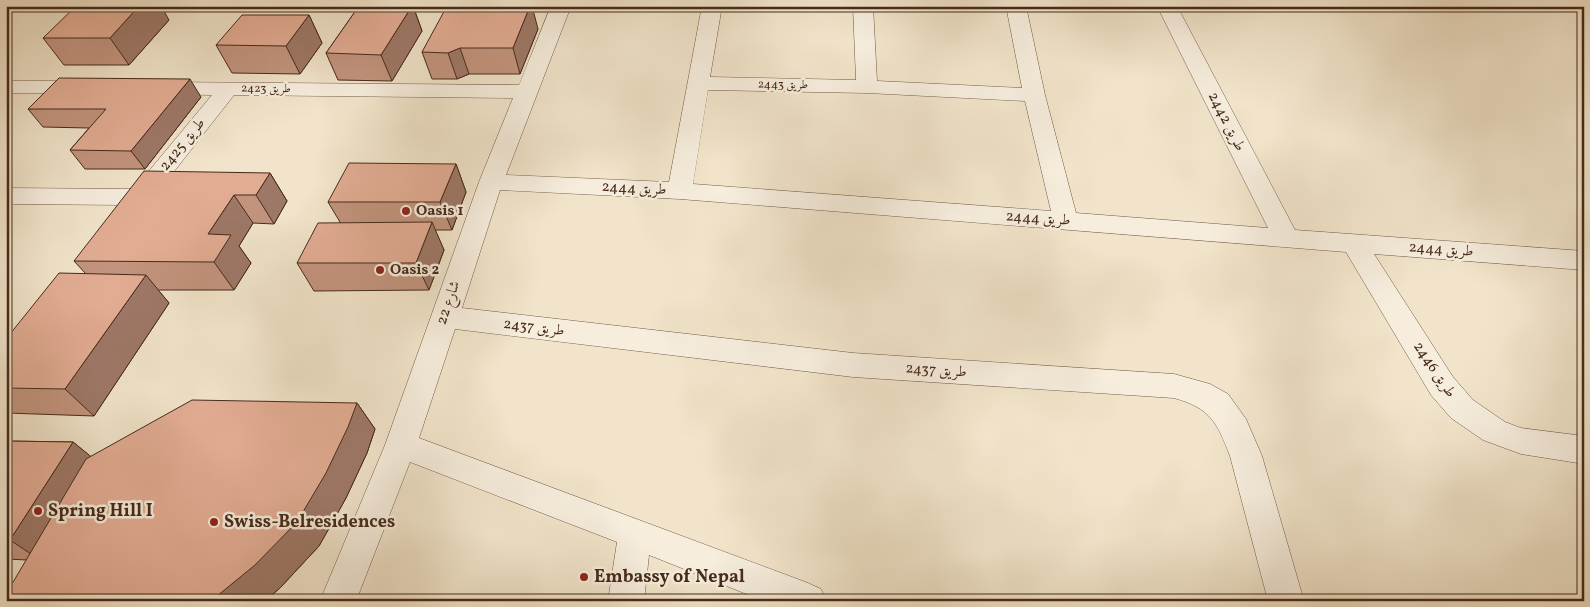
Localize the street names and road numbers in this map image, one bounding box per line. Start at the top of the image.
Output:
street label: طريق 2443 [758,77,809,93]
street label: طريق 2423 [241,81,291,97]
street label: طريق 2442 [1202,89,1250,155]
street label: طريق 2425 [155,114,211,176]
street label: طريق 2444 [601,177,667,201]
street label: طريق 2444 [1005,206,1071,232]
street label: طريق 2444 [1408,237,1474,263]
street label: شارع 22 [432,278,467,328]
street label: طريق 2437 [502,314,566,342]
street label: طريق 2446 [1408,338,1460,402]
street label: طريق 2437 [905,358,967,384]

